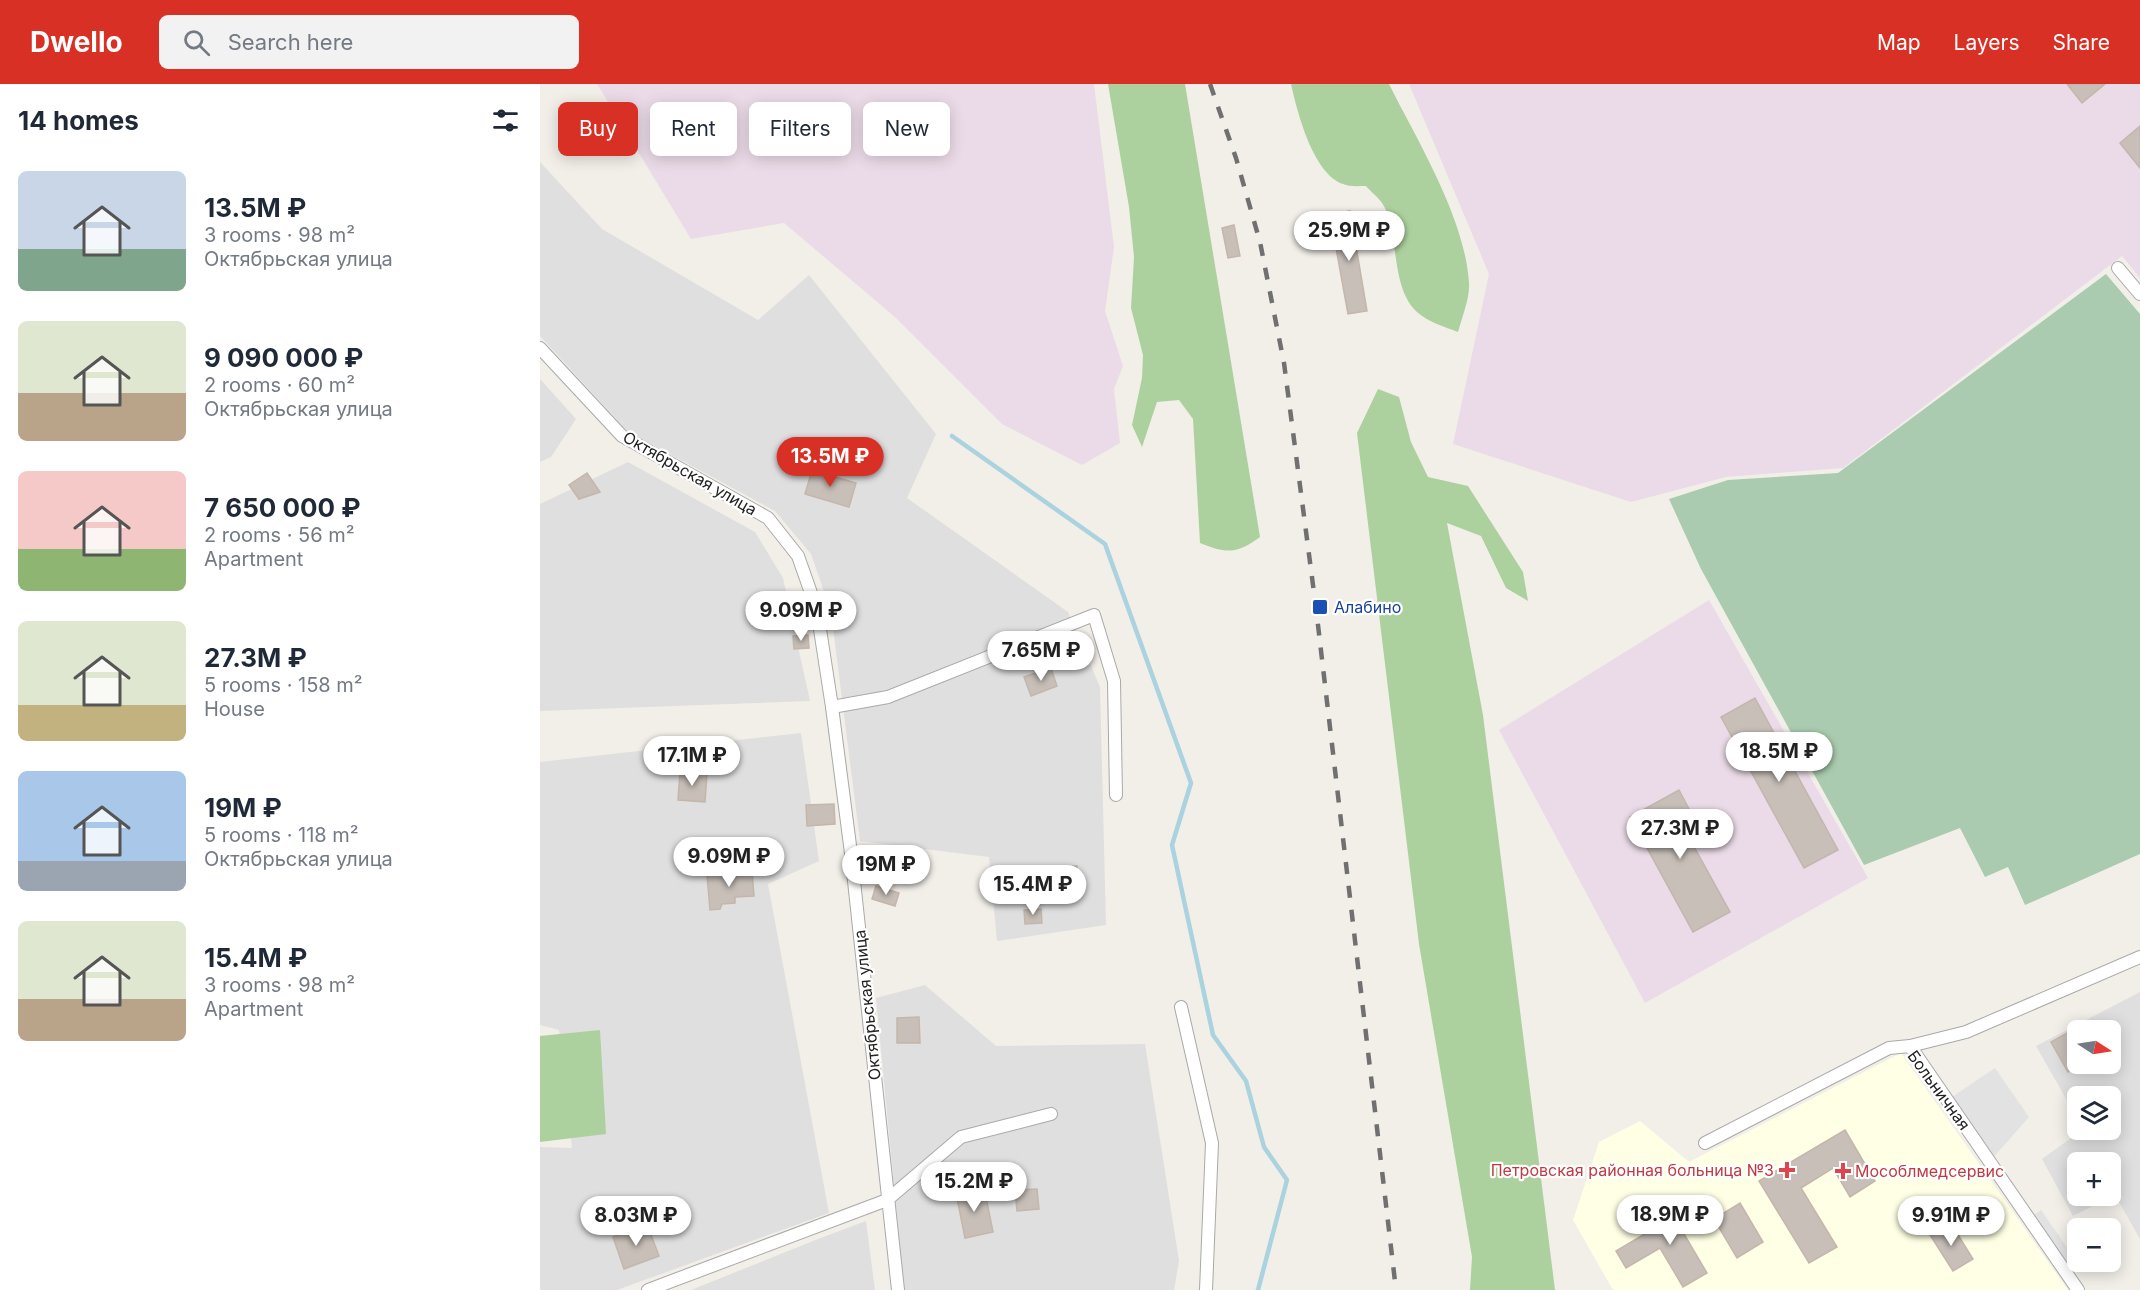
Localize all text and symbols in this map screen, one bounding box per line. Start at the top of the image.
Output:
search box [159,15,579,69]
text: Dwello [30,25,123,59]
icon: search [180,26,213,59]
text: Search here [228,29,353,55]
text: Map [1877,30,1921,55]
text: Layers [1954,30,2020,55]
text: Share [2053,30,2110,55]
chip: Buy [558,102,638,156]
chip: Rent [650,102,737,156]
chip: Filters [749,102,851,156]
chip: New [863,102,950,156]
icon: filters [489,104,522,137]
text: 14 homes [18,105,139,136]
text: 13.5M ₽ [204,192,306,223]
icon: home [66,195,138,267]
pin: 25.9M ₽ [1294,211,1404,262]
text: 25.9M ₽ [1308,218,1390,242]
text: 3 rooms · 98 m² [204,223,355,247]
text: Октябрьская улица [204,247,393,271]
text: 9 090 000 ₽ [204,342,363,373]
icon: home [66,345,138,417]
text: 2 rooms · 60 m² [204,373,355,397]
text: Октябрьская улица [204,397,393,421]
street label: Октябрьская улица [620,427,760,519]
pin: 13.5M ₽ [775,437,885,488]
text: 13.5M ₽ [791,444,869,468]
text: 7 650 000 ₽ [204,492,361,523]
icon: home [66,495,138,567]
text: 2 rooms · 56 m² [204,523,355,547]
text: Apartment [204,547,303,571]
pin: 9.09M ₽ [746,591,856,642]
place label: Алабино [1334,597,1401,617]
text: 9.09M ₽ [759,598,843,622]
marker: Алабино [1311,598,1329,616]
pin: 7.65M ₽ [986,631,1096,682]
text: 7.65M ₽ [1001,638,1081,662]
text: 27.3M ₽ [204,642,307,673]
icon: home [66,645,138,717]
text: 5 rooms · 158 m² [204,673,363,697]
text: House [204,697,265,721]
pin: 18.5M ₽ [1724,732,1834,783]
pin: 17.1M ₽ [637,736,747,787]
text: 18.5M ₽ [1740,739,1818,763]
text: 17.1M ₽ [657,743,727,767]
text: 19M ₽ [204,792,282,823]
icon: home [66,795,138,867]
pin: 27.3M ₽ [1625,809,1735,860]
text: 27.3M ₽ [1640,816,1720,840]
text: 5 rooms · 118 m² [204,823,359,847]
pin: 9.09M ₽ [674,837,784,888]
text: 9.09M ₽ [687,844,771,868]
pin: 19M ₽ [844,845,928,896]
text: Октябрьская улица [204,847,393,871]
text: 19M ₽ [856,852,916,876]
pin: 15.4M ₽ [978,865,1088,916]
text: 15.4M ₽ [993,872,1073,896]
street label: Октябрьская улица [849,929,885,1081]
text: 15.4M ₽ [204,942,307,973]
icon: home [66,945,138,1017]
text: 3 rooms · 98 m² [204,973,355,997]
text: Apartment [204,997,303,1021]
north arrow [2067,1020,2121,1074]
map controls [2067,1020,2121,1272]
street label: Больничная [1903,1046,1975,1134]
button: layers [2067,1086,2121,1140]
button: + [2067,1152,2121,1206]
place label: Петровская районная больница №3 [1491,1160,1774,1180]
marker: Петровская районная больница №3 [1778,1161,1796,1179]
place label: Мособлмедсервис [1855,1161,2004,1181]
pin: 15.2M ₽ [919,1162,1029,1213]
marker: Мособлмедсервис [1836,1164,1850,1178]
text: 15.2M ₽ [935,1169,1013,1193]
pin: 18.9M ₽ [1615,1195,1725,1246]
pin: 8.03M ₽ [581,1196,691,1247]
pin: 9.91M ₽ [1896,1196,2006,1247]
text: 18.9M ₽ [1631,1202,1709,1226]
text: 8.03M ₽ [594,1203,678,1227]
text: 9.91M ₽ [1912,1203,1990,1227]
button: − [2067,1218,2121,1272]

